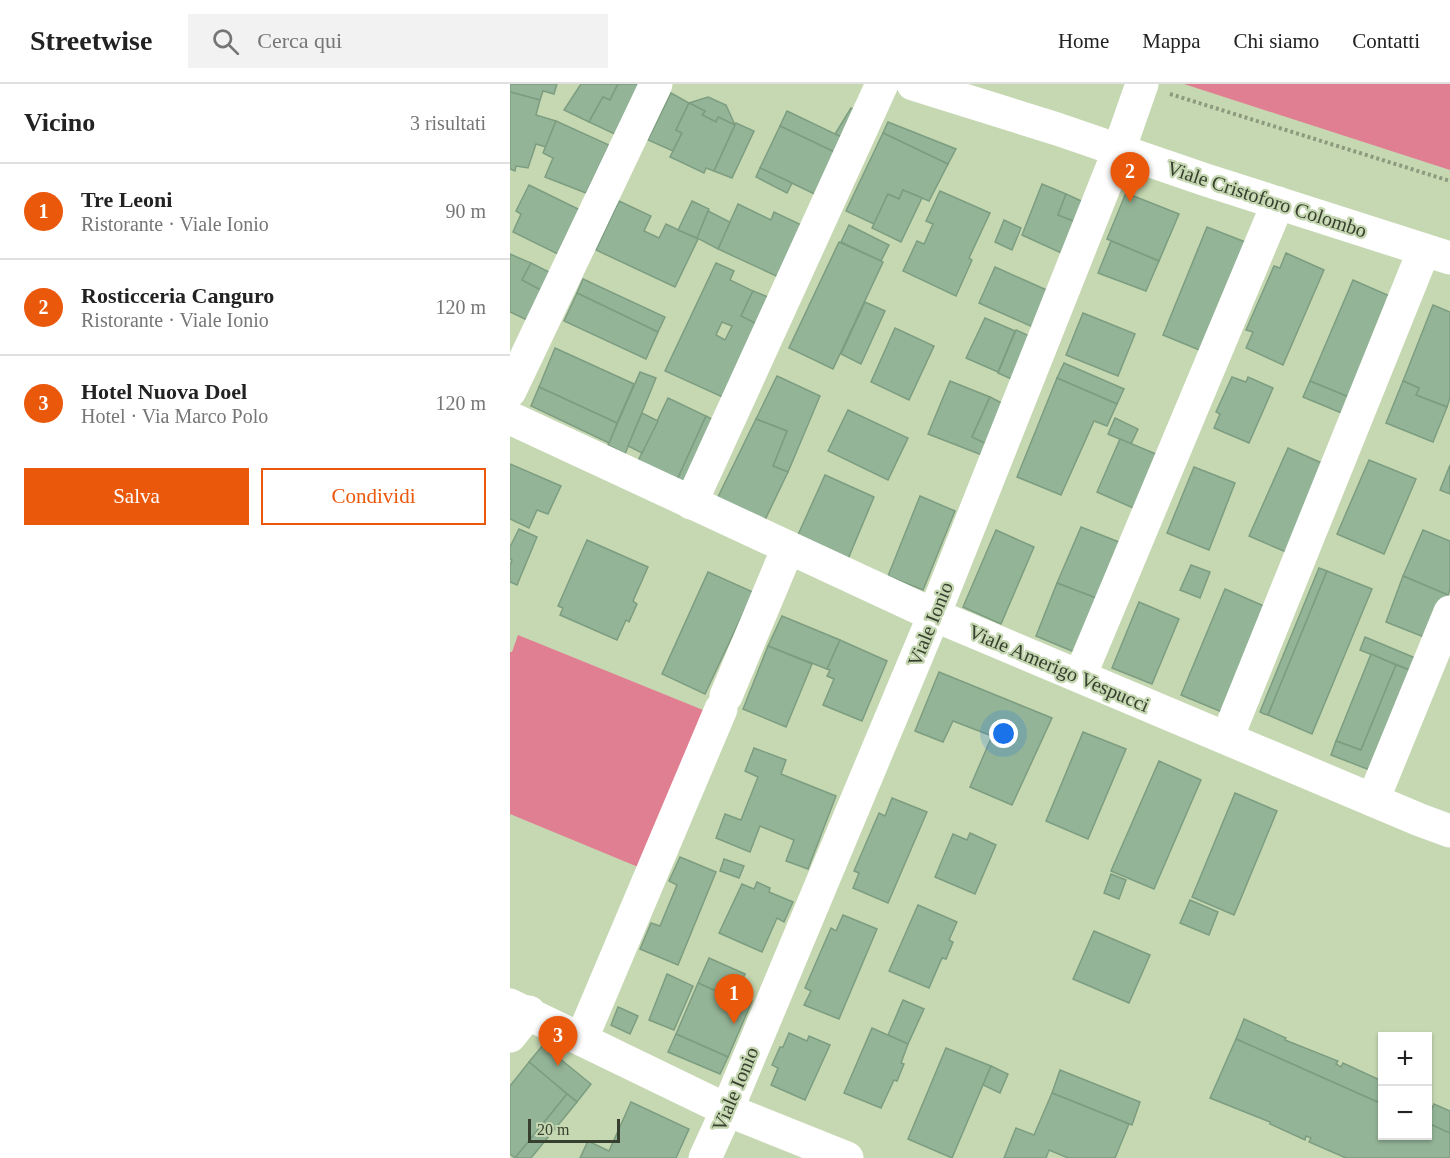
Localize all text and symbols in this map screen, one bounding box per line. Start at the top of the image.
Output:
search box [188,14,608,68]
text: Streetwise [30,25,152,56]
icon: search [209,25,242,58]
text: Cerca qui [257,28,342,53]
text: Home [1058,29,1109,53]
text: Mappa [1142,29,1201,53]
text: Chi siamo [1234,29,1319,53]
text: Contatti [1352,29,1420,53]
text: Vicino [24,108,95,137]
text: 3 risultati [410,112,486,134]
pin: 2 [1110,152,1150,202]
street label: Viale Cristoforo Colombo [1164,156,1370,242]
text: Tre Leoni [81,187,172,212]
text: 1 [39,200,49,222]
text: 90 m [445,200,486,222]
text: Ristorante · Viale Ionio [81,213,269,235]
text: Rosticceria Canguro [81,283,274,308]
text: 2 [39,296,49,318]
text: 120 m [435,296,486,318]
text: Ristorante · Viale Ionio [81,309,269,331]
text: Hotel Nuova Doel [81,379,247,404]
text: 3 [39,392,49,414]
text: 120 m [435,392,486,414]
text: Hotel · Via Marco Polo [81,405,268,427]
button: Salva [24,468,249,525]
button: Condividi [261,468,486,525]
street label: Viale Ionio [903,578,957,670]
street label: Viale Amerigo Vespucci [965,620,1153,717]
your location [989,719,1018,748]
pin: 1 [714,974,754,1024]
pin: 3 [538,1016,578,1066]
map controls [1378,1032,1432,1140]
button: + [1378,1032,1432,1086]
street label: Viale Ionio [707,1044,763,1134]
button: − [1378,1086,1432,1140]
scale bar [528,1116,620,1144]
text: 20 m [537,1121,569,1138]

